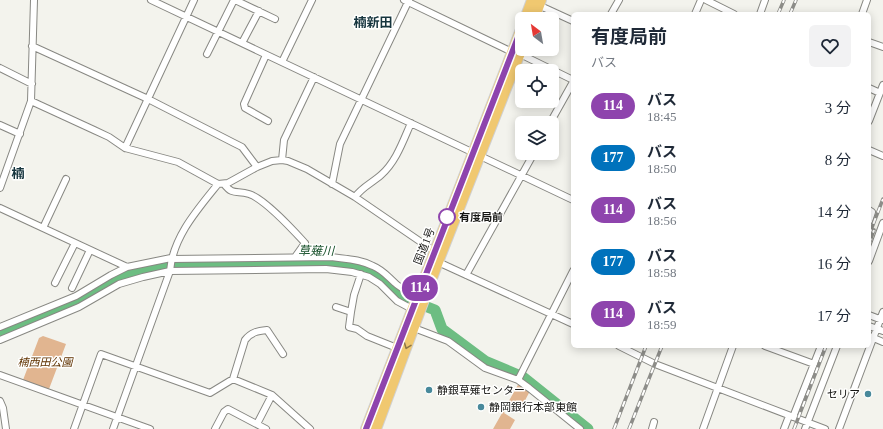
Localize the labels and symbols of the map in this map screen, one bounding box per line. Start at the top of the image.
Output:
north arrow [515,12,559,56]
district label: 楠新田 [353,15,393,30]
district label: 楠 [11,166,25,181]
marker: 有度局前 [438,208,456,226]
place label: 有度局前 [459,211,503,223]
street label: 国道1号 [411,226,437,266]
water label: 草薙川 [298,244,336,258]
line badge: 114 [397,275,443,301]
one-way arrow [403,342,411,349]
park label: 楠西田公園 [18,356,74,368]
place label: 静銀草薙センター [437,384,525,396]
marker: 静銀草薙センター [424,385,434,395]
place label: セリア [827,388,860,400]
marker: セリア [863,389,873,399]
place label: 静岡銀行本部東館 [489,401,577,413]
marker: 静岡銀行本部東館 [476,402,486,412]

